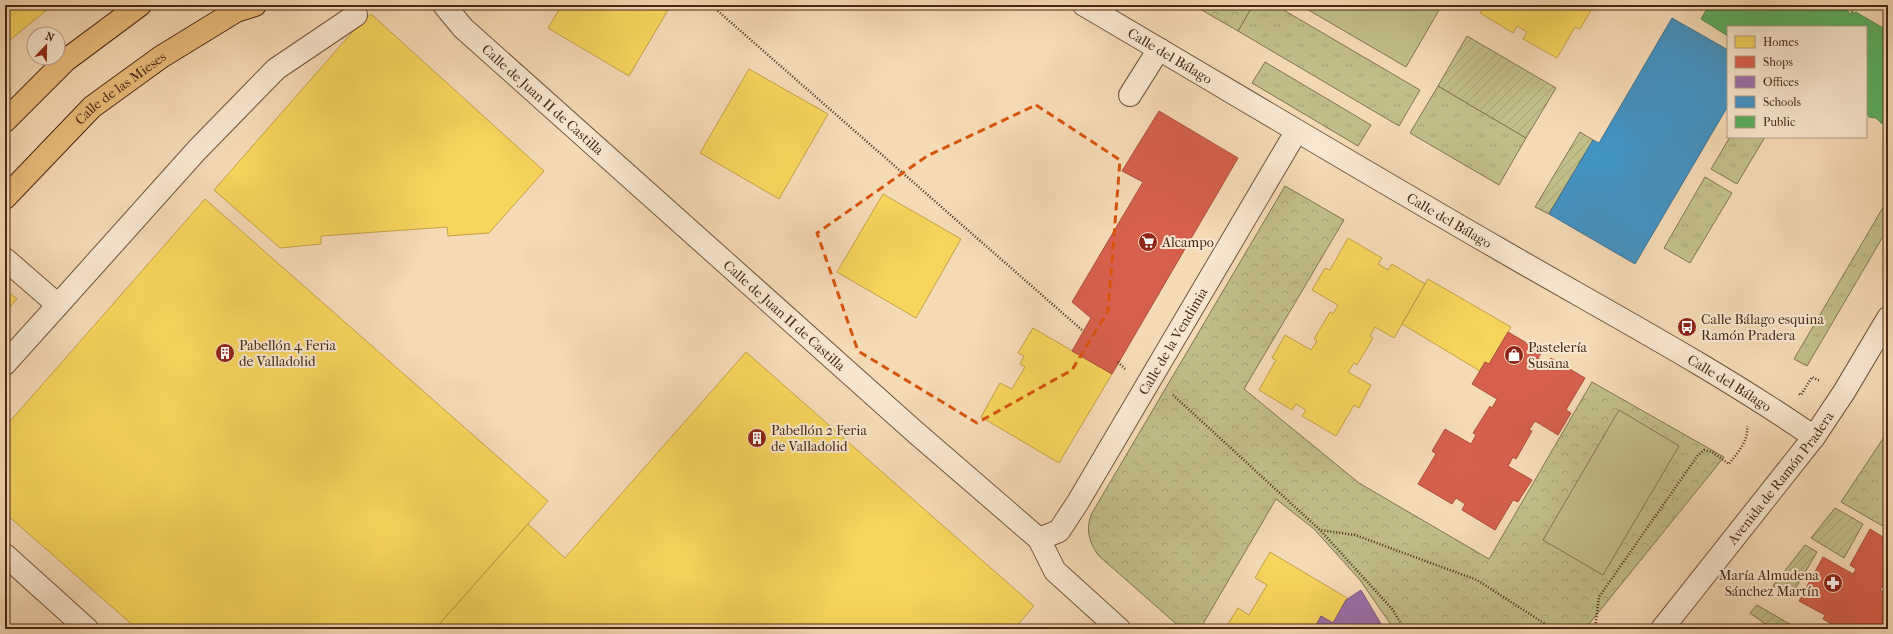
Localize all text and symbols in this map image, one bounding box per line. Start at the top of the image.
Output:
street label: Calle del Bálago [1125,24,1215,87]
north arrow [26,26,66,66]
legend [1727,26,1867,138]
text: N [43,30,56,45]
text: Homes [1763,35,1799,49]
street label: Calle de Juan II de Castilla [478,41,608,159]
street label: Calle de las Mieses [71,48,169,128]
text: Shops [1763,55,1793,69]
text: Offices [1763,75,1799,89]
text: Schools [1763,95,1802,109]
text: Public [1763,115,1795,129]
street label: Calle del Bálago [1404,189,1495,252]
supermarket icon: Alcampo [1137,231,1159,253]
place label: Alcampo [1161,234,1214,251]
street label: Calle de Juan II de Castilla [720,256,849,375]
street label: Calle de la Vendimia [1135,284,1211,398]
place label: Calle Bálago esquina Ramón Pradera [1701,311,1824,344]
bus stop icon: Calle Bálago esquina Ramón Pradera [1676,316,1698,338]
place label: Pabellón 4 Feria de Valladolid [239,337,336,370]
place label: Pastelería Susana [1528,339,1588,372]
building icon: Pabellón 4 Feria de Valladolid [214,342,236,364]
shop icon: Pastelería Susana [1503,344,1525,366]
street label: Calle del Bálago [1685,351,1775,415]
street label: Avenida de Ramón Pradera [1723,408,1837,549]
place label: Pabellón 2 Feria de Valladolid [771,422,867,455]
building icon: Pabellón 2 Feria de Valladolid [746,427,768,449]
place label: María Almudena Sánchez Martín [1719,567,1820,600]
pharmacy icon: María Almudena Sánchez Martín [1822,572,1844,594]

